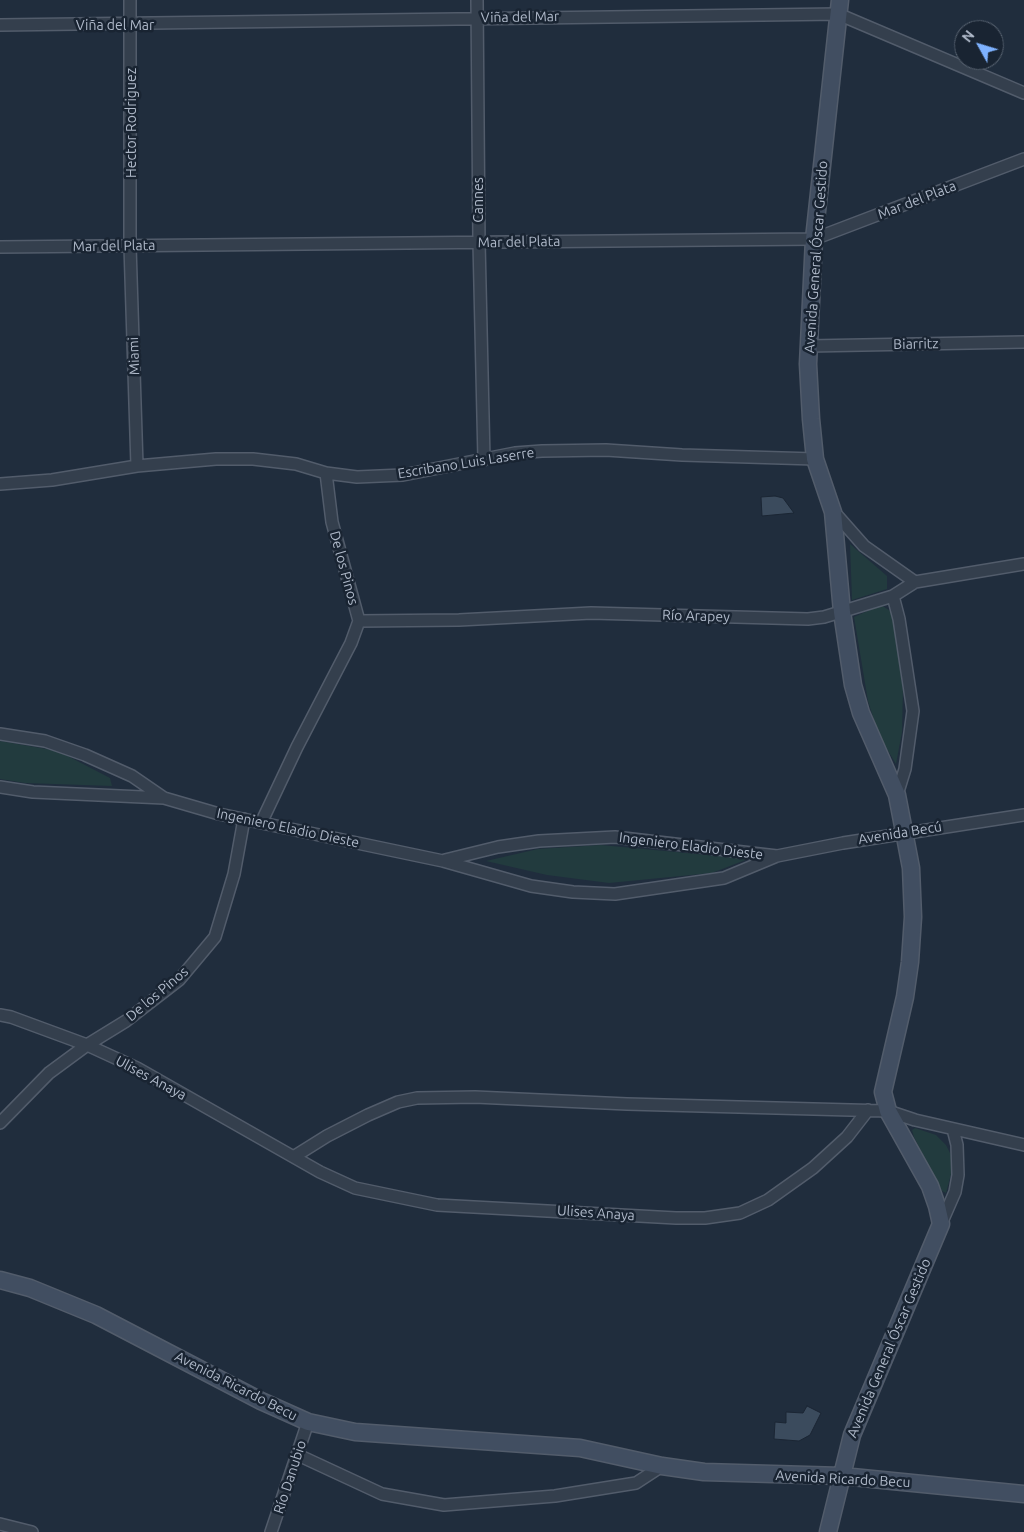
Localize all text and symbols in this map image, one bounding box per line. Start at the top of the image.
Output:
street label: Viña del Mar [481,8,559,26]
street label: Viña del Mar [76,17,154,33]
north arrow [954,20,1004,70]
text: N [959,27,978,45]
street label: Hector Rodriguez [123,68,139,178]
street label: Avenida General Óscar Gestido [801,160,831,354]
street label: Cannes [470,177,486,223]
street label: Mar del Plata [875,177,959,223]
street label: Mar del Plata [478,233,560,251]
street label: Mar del Plata [73,237,155,255]
street label: Biarritz [893,335,939,353]
street label: Miami [125,337,143,375]
street label: Escribano Luis Laserre [396,444,536,482]
street label: De los Pinos [326,529,362,607]
street label: Río Arapey [662,606,730,626]
street label: Ingeniero Eladio Dieste [215,805,361,851]
street label: Avenida Becú [857,818,943,848]
street label: Ingeniero Eladio Dieste [618,829,764,863]
street label: De los Pinos [122,963,192,1025]
street label: Ulises Anaya [113,1052,189,1104]
street label: Ulises Anaya [557,1202,635,1224]
street label: Avenida General Óscar Gestido [844,1256,934,1440]
street label: Avenida Ricardo Becu [172,1348,300,1424]
street label: Río Danubio [270,1438,310,1516]
street label: Avenida Ricardo Becu [775,1467,911,1491]

